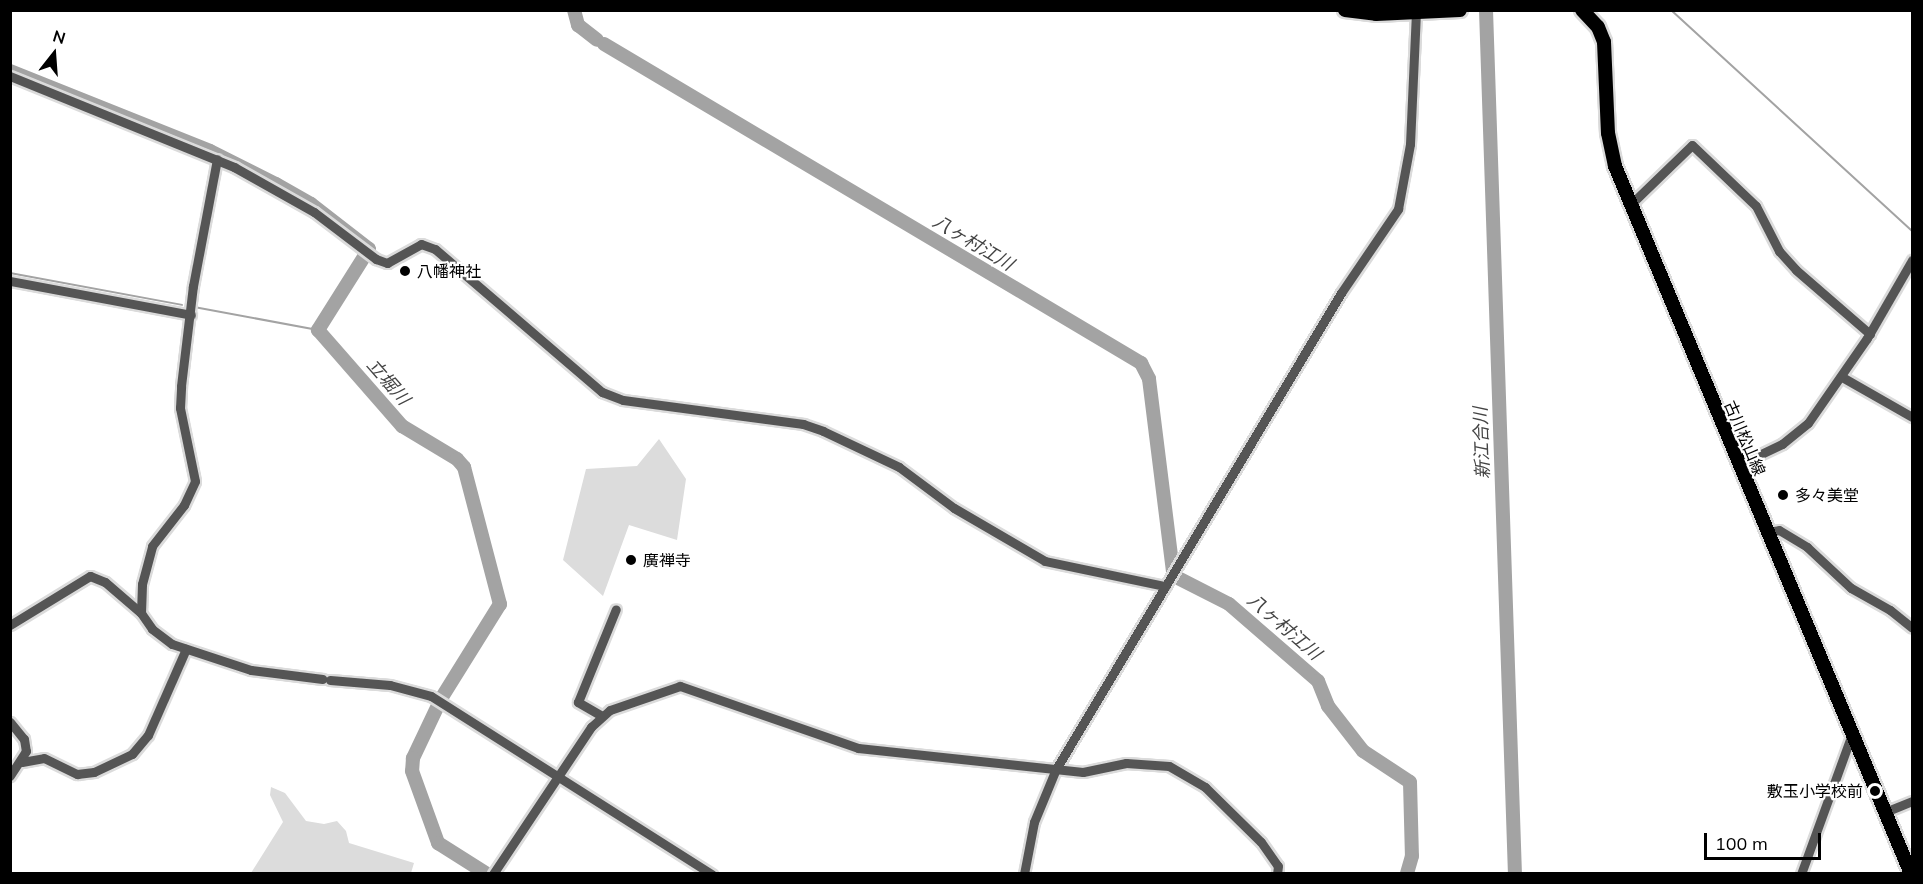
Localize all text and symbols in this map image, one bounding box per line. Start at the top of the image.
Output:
north arrow [24,24,84,84]
text: N [51,25,68,48]
water label: 八ヶ村江川 [929,211,1017,275]
place label: 八幡神社 [417,261,481,281]
marker: 八幡神社 [398,264,412,278]
water label: 立堀川 [362,355,414,409]
street label: 古川松山線 [1721,397,1769,479]
water label: 新江合川 [1470,407,1494,479]
place label: 多々美堂 [1795,485,1859,505]
marker: 多々美堂 [1776,488,1790,502]
place label: 廣禅寺 [643,550,691,570]
marker: 廣禅寺 [624,553,638,567]
water label: 八ヶ村江川 [1243,589,1325,665]
place label: 敷玉小学校前 [1767,781,1863,801]
marker: 敷玉小学校前 [1868,784,1882,798]
scale bar [1707,821,1824,859]
text: 100 m [1715,832,1768,855]

